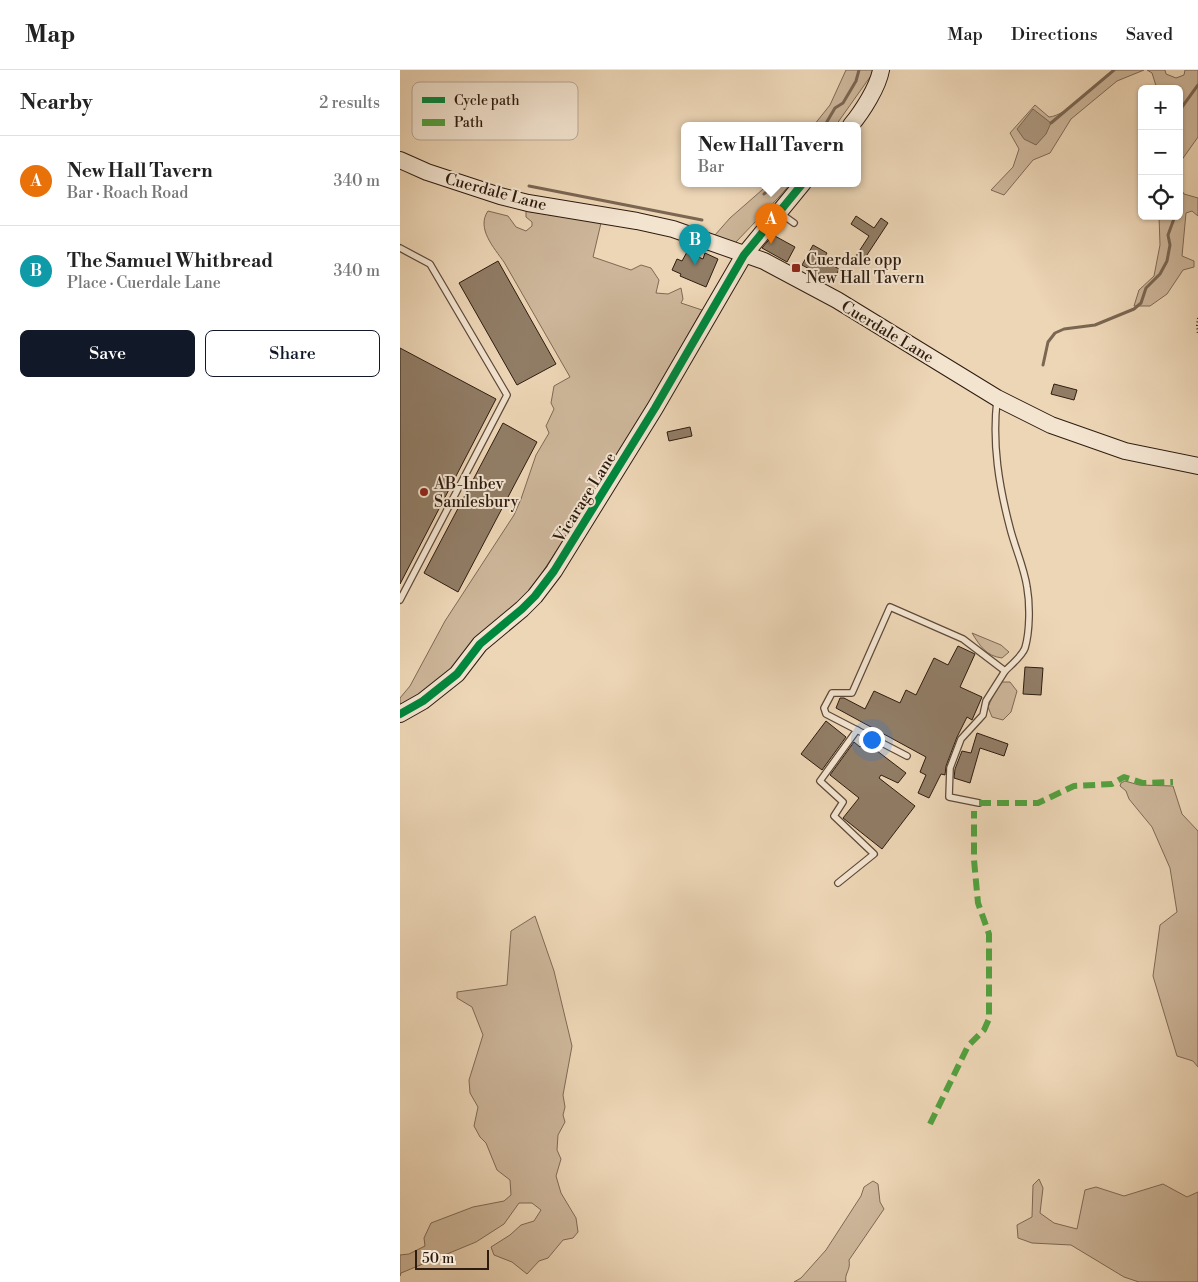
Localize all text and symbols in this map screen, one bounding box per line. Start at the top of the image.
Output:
text: Map [25,20,75,50]
text: Map [947,23,983,46]
text: Directions [1011,23,1098,46]
text: Saved [1126,23,1173,46]
legend [412,82,578,140]
map controls [1138,85,1183,220]
button: + [1138,85,1183,130]
text: Nearby [20,90,93,116]
text: Cycle path [454,92,520,110]
text: 2 results [319,93,380,113]
text: Path [454,114,484,132]
popup [681,122,861,187]
button: − [1138,130,1183,175]
text: New Hall Tavern [698,133,844,157]
text: Bar [698,157,724,177]
text: New Hall Tavern [67,159,213,183]
street label: Cuerdale Lane [443,169,549,215]
text: A [30,171,42,191]
text: 340 m [333,171,380,191]
button: locate [1138,175,1183,220]
text: Bar · Roach Road [67,183,188,203]
pin: A [755,203,787,244]
pin: B [679,224,711,265]
text: The Samuel Whitbread [67,249,273,273]
place label: Cuerdale opp New Hall Tavern [806,250,925,288]
text: B [30,261,42,281]
text: 340 m [333,261,380,281]
marker: Cuerdale opp New Hall Tavern [790,262,802,274]
text: Place · Cuerdale Lane [67,273,221,293]
street label: Cuerdale Lane [838,296,937,367]
button: Save [20,330,195,377]
button: Share [205,330,380,377]
street label: Vicarage Lane [549,449,621,547]
place label: AB-Inbev Samlesbury [433,474,519,512]
marker: AB-Inbev Samlesbury [418,486,430,498]
your location [859,727,885,753]
scale bar [415,1247,489,1270]
text: 50 m [422,1250,454,1268]

